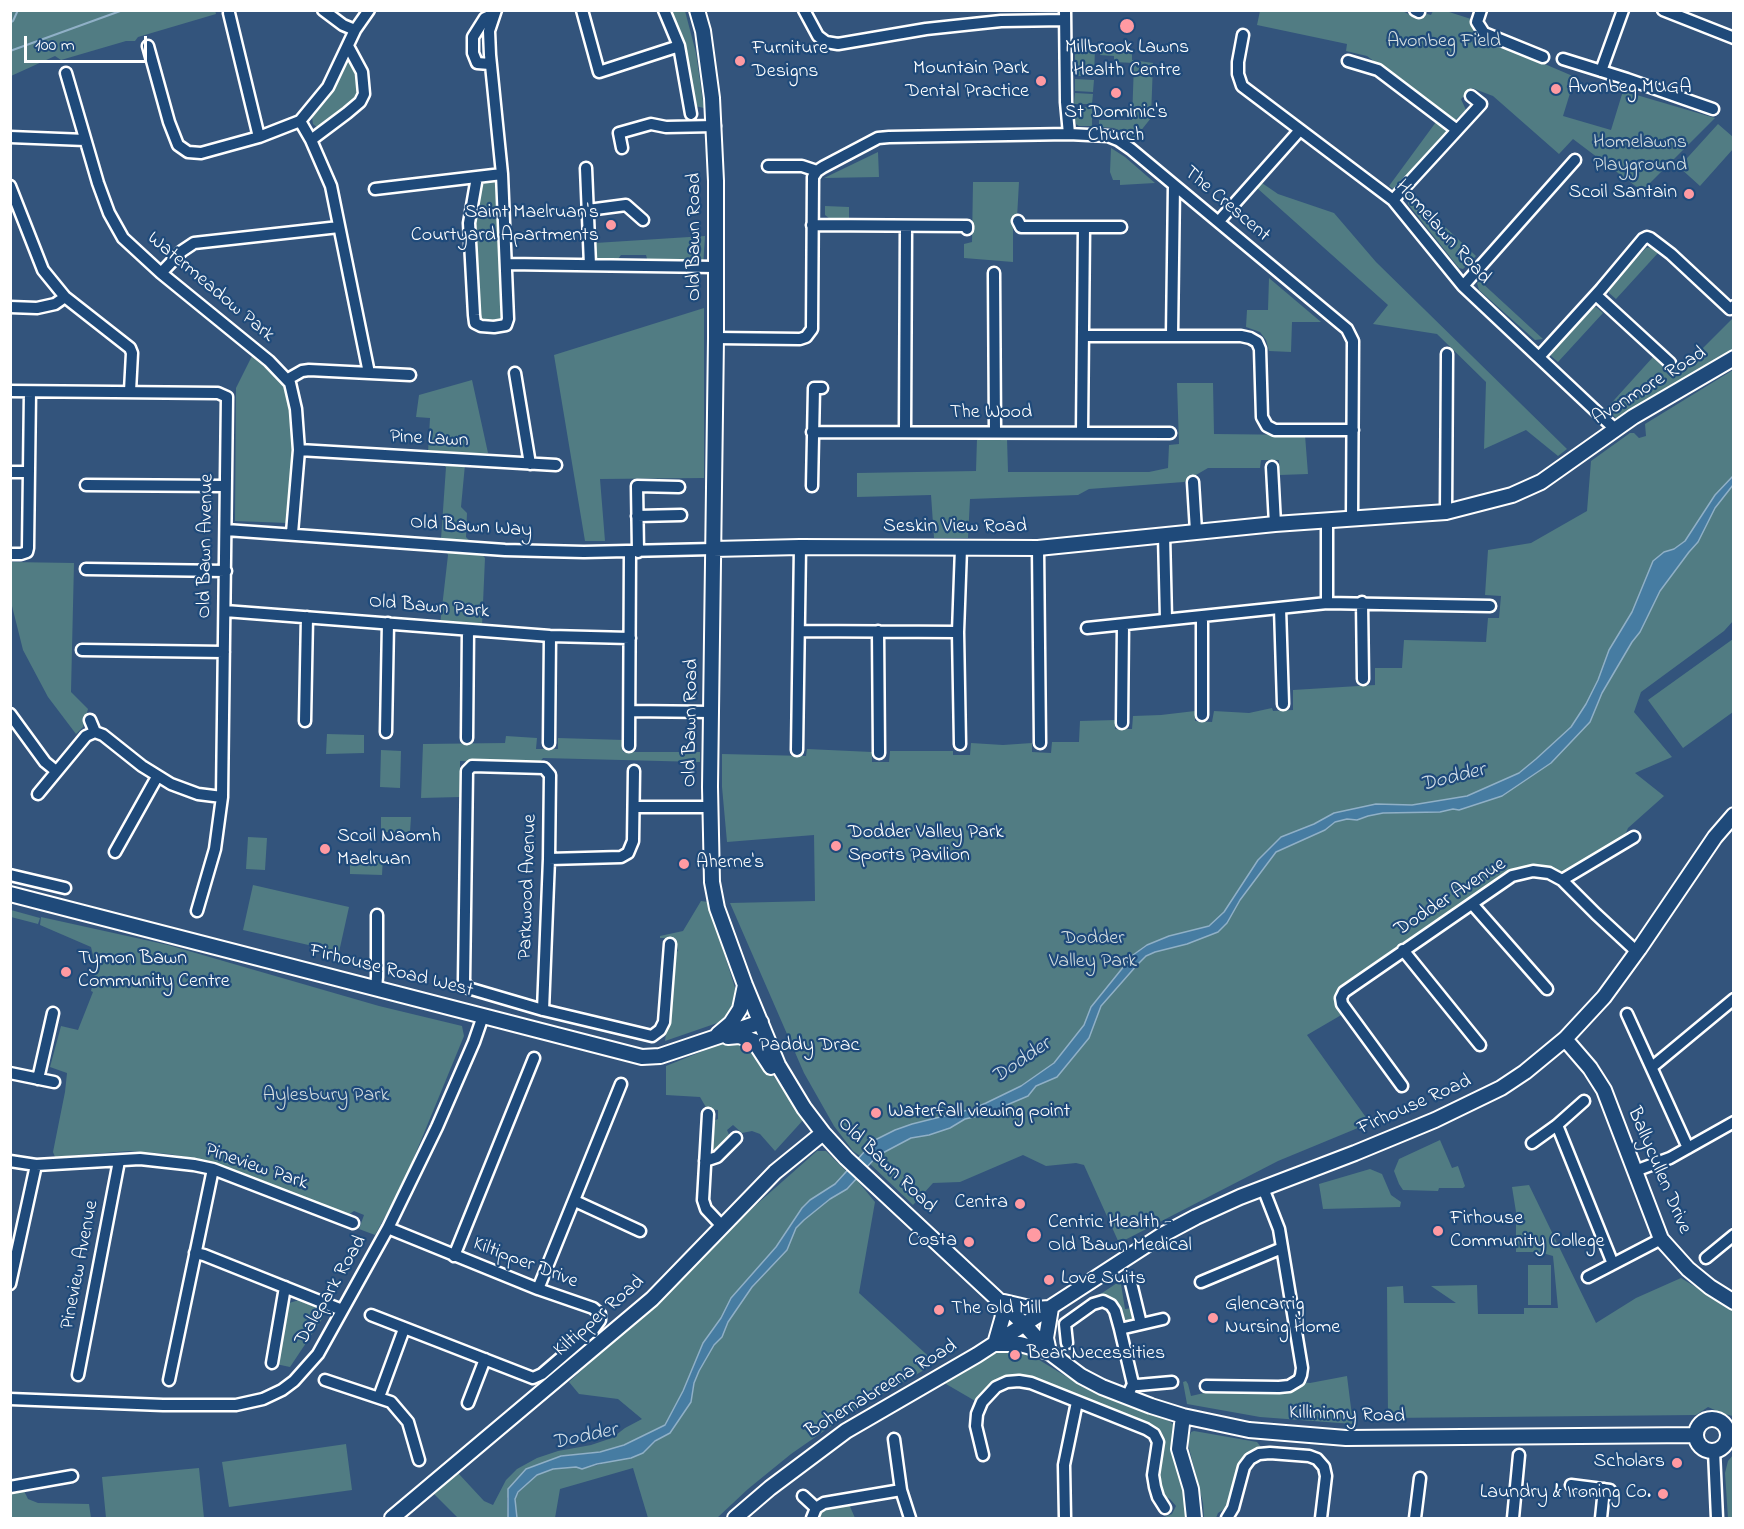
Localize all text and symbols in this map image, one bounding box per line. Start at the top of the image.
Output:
marker: Millbrook Lawns Health Centre [1118,17,1136,35]
scale bar [27,24,150,62]
park label: Avonbeg Field [1387,31,1501,55]
text: 100 m [35,33,75,59]
place label: Millbrook Lawns Health Centre [1065,37,1189,84]
place label: Furniture Designs [752,38,828,85]
marker: Furniture Designs [733,54,747,68]
place label: Mountain Park Dental Practice [905,58,1029,105]
marker: Mountain Park Dental Practice [1034,74,1048,88]
place label: Avonbeg MUGA [1568,77,1691,101]
marker: Avonbeg MUGA [1549,82,1563,96]
marker: St Dominic's Church [1109,86,1123,100]
place label: St Dominic's Church [1064,102,1168,149]
park label: Homelawns Playground [1593,132,1687,179]
street label: The Crescent [1178,162,1274,248]
street label: Old Bawn Road [684,173,708,301]
street label: Homelawn Road [1389,176,1495,290]
place label: Scoil Santain [1568,182,1677,206]
marker: Scoil Santain [1682,187,1696,201]
place label: Saint Maelruan's Courtyard Apartments [411,202,599,249]
marker: Saint Maelruan's Courtyard Apartments [604,218,618,232]
street label: Watermeadow Park [141,228,279,348]
street label: Avonmore Road [1589,342,1711,432]
street label: The Wood [950,402,1032,426]
street label: Pine Lawn [389,426,469,454]
street label: Old Bawn Avenue [194,473,220,619]
street label: Old Bawn Way [409,512,533,544]
street label: Seskin View Road [883,516,1027,540]
street label: Old Bawn Park [368,591,490,625]
street label: Old Bawn Road [679,659,705,787]
water label: Dodder [1418,759,1488,799]
street label: Parkwood Avenue [514,814,544,960]
place label: Dodder Valley Park Sports Pavilion [848,822,1004,869]
place label: Scoil Naomh Maelruan [337,826,441,873]
marker: Dodder Valley Park Sports Pavilion [829,839,843,853]
marker: Scoil Naomh Maelruan [318,842,332,856]
place label: Aherne's [696,852,764,876]
street label: Dodder Avenue [1391,853,1511,943]
marker: Aherne's [677,857,691,871]
park label: Dodder Valley Park [1049,928,1137,975]
street label: Firhouse Road West [307,940,475,1004]
place label: Tymon Bawn Community Centre [78,948,230,995]
marker: Tymon Bawn Community Centre [59,965,73,979]
water label: Dodder [988,1033,1056,1091]
place label: Paddy Drac [759,1035,859,1059]
marker: Paddy Drac [740,1040,754,1054]
street label: Firhouse Road [1355,1070,1475,1142]
park label: Aylesbury Park [263,1085,389,1109]
place label: Waterfall viewing point [888,1101,1070,1125]
street label: Ballycullen Drive [1621,1104,1695,1238]
marker: Waterfall viewing point [869,1106,883,1120]
street label: Old Bawn Road [831,1113,941,1219]
street label: Pineview Park [201,1139,311,1197]
place label: Centra [954,1192,1008,1216]
marker: Centra [1013,1197,1027,1211]
street label: Pineview Avenue [57,1198,105,1332]
place label: Firhouse Community College [1450,1208,1605,1255]
place label: Centric Health - Old Bawn Medical [1048,1212,1192,1259]
marker: Firhouse Community College [1431,1224,1445,1238]
marker: Centric Health - Old Bawn Medical [1025,1226,1043,1244]
place label: Costa [908,1230,957,1254]
street label: Dalepark Road [291,1232,373,1350]
street label: Kiltipper Drive [469,1233,581,1295]
marker: Costa [962,1235,976,1249]
place label: Love Suits [1061,1268,1146,1292]
street label: Kiltipper Road [550,1271,650,1363]
marker: Love Suits [1042,1273,1056,1287]
place label: Glencarrig Nursing Home [1225,1294,1340,1341]
place label: The Old Mill [951,1298,1041,1322]
marker: The Old Mill [932,1303,946,1317]
marker: Glencarrig Nursing Home [1206,1311,1220,1325]
street label: Bohernabreena Road [802,1335,962,1445]
place label: Bear Necessities [1027,1343,1165,1367]
marker: Bear Necessities [1008,1348,1022,1362]
street label: Killininny Road [1288,1402,1406,1430]
water label: Dodder [550,1419,620,1457]
place label: Scholars [1593,1451,1665,1475]
marker: Scholars [1670,1456,1684,1470]
place label: Laundry & Ironing Co. [1480,1482,1651,1506]
marker: Laundry & Ironing Co. [1656,1487,1670,1501]

